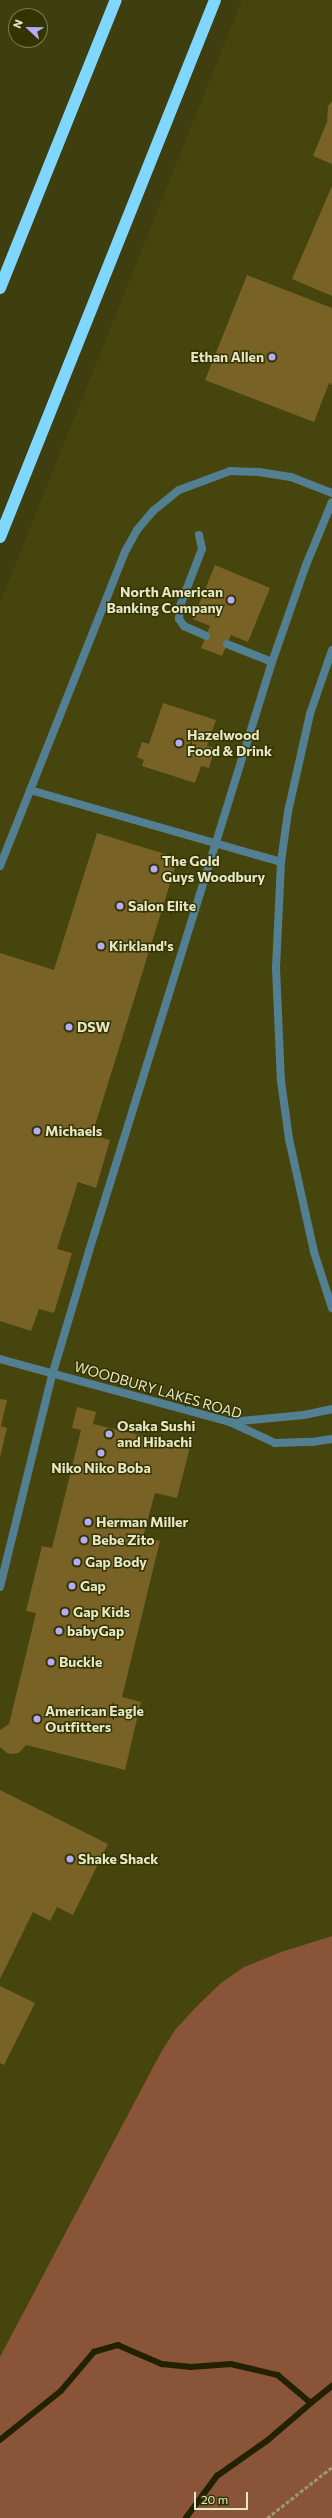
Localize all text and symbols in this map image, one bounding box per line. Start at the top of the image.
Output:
north arrow [8,8,48,48]
text: N [10,17,25,30]
place label: Ethan Allen [190,349,264,365]
marker: Ethan Allen [267,352,277,362]
place label: North American Banking Company [106,584,223,616]
marker: North American Banking Company [226,595,236,605]
place label: Hazelwood Food & Drink [187,727,272,760]
marker: Hazelwood Food & Drink [174,738,184,748]
place label: The Gold Guys Woodbury [162,853,265,886]
marker: The Gold Guys Woodbury [149,864,159,874]
place label: Salon Elite [128,898,196,914]
marker: Salon Elite [115,901,125,911]
place label: Kirkland's [109,938,174,954]
marker: Kirkland's [96,941,106,951]
place label: DSW [77,1019,110,1035]
marker: DSW [64,1022,74,1032]
place label: Michaels [45,1123,102,1139]
marker: Michaels [32,1126,42,1136]
street label: WOODBURY LAKES ROAD [72,1358,244,1422]
place label: Osaka Sushi and Hibachi [117,1418,195,1450]
marker: Osaka Sushi and Hibachi [104,1429,114,1439]
marker: Niko Niko Boba [96,1448,106,1458]
place label: Niko Niko Boba [51,1460,151,1476]
place label: Herman Miller [96,1514,188,1530]
marker: Herman Miller [83,1517,93,1527]
place label: Bebe Zito [92,1532,155,1548]
marker: Bebe Zito [79,1535,89,1545]
place label: Gap Body [85,1554,147,1570]
marker: Gap Body [72,1557,82,1567]
place label: Gap [80,1578,106,1594]
marker: Gap [67,1581,77,1591]
place label: Gap Kids [73,1604,130,1620]
marker: Gap Kids [60,1607,70,1617]
place label: babyGap [67,1623,124,1639]
marker: babyGap [54,1626,64,1636]
place label: Buckle [59,1654,102,1670]
marker: Buckle [46,1657,56,1667]
place label: American Eagle Outfitters [45,1703,144,1736]
marker: American Eagle Outfitters [32,1714,42,1724]
place label: Shake Shack [78,1851,158,1867]
marker: Shake Shack [65,1854,75,1864]
scale bar [196,2484,250,2510]
text: 20 m [201,2492,228,2506]

